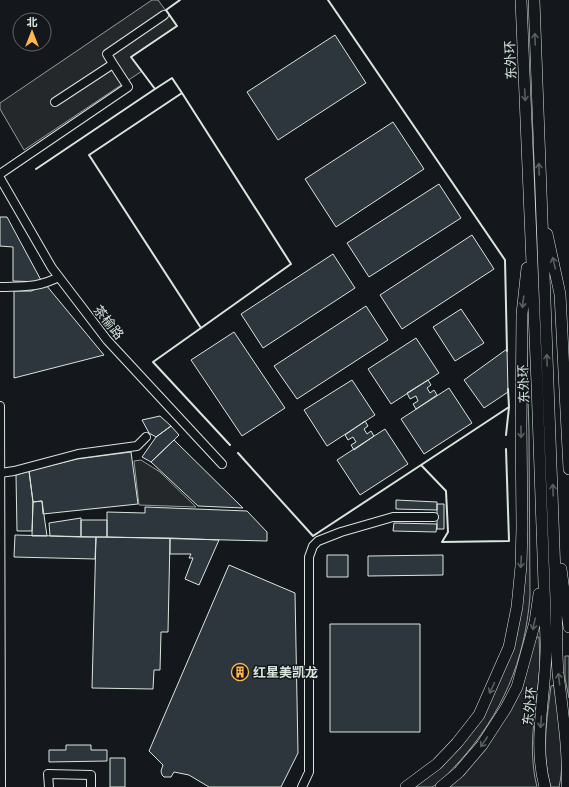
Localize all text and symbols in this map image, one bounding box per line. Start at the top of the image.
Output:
north arrow [12,12,52,52]
text: 北 [27,16,38,29]
one-way arrow [531,33,539,46]
street label: 东外环 [502,40,520,80]
one-way arrow [521,88,529,101]
one-way arrow [536,163,543,176]
one-way arrow [549,257,557,270]
one-way arrow [519,295,527,308]
street label: 茶榆路 [90,302,127,343]
one-way arrow [543,354,551,367]
street label: 东外环 [515,364,533,404]
one-way arrow [517,425,525,438]
one-way arrow [549,484,556,497]
one-way arrow [517,555,525,568]
one-way arrow [530,617,538,630]
building icon: 红星美凯龙 [230,662,250,682]
place label: 红星美凯龙 [253,665,318,681]
one-way arrow [555,672,563,685]
one-way arrow [488,681,495,693]
street label: 东外环 [520,686,540,726]
one-way arrow [537,715,544,728]
one-way arrow [480,736,488,747]

